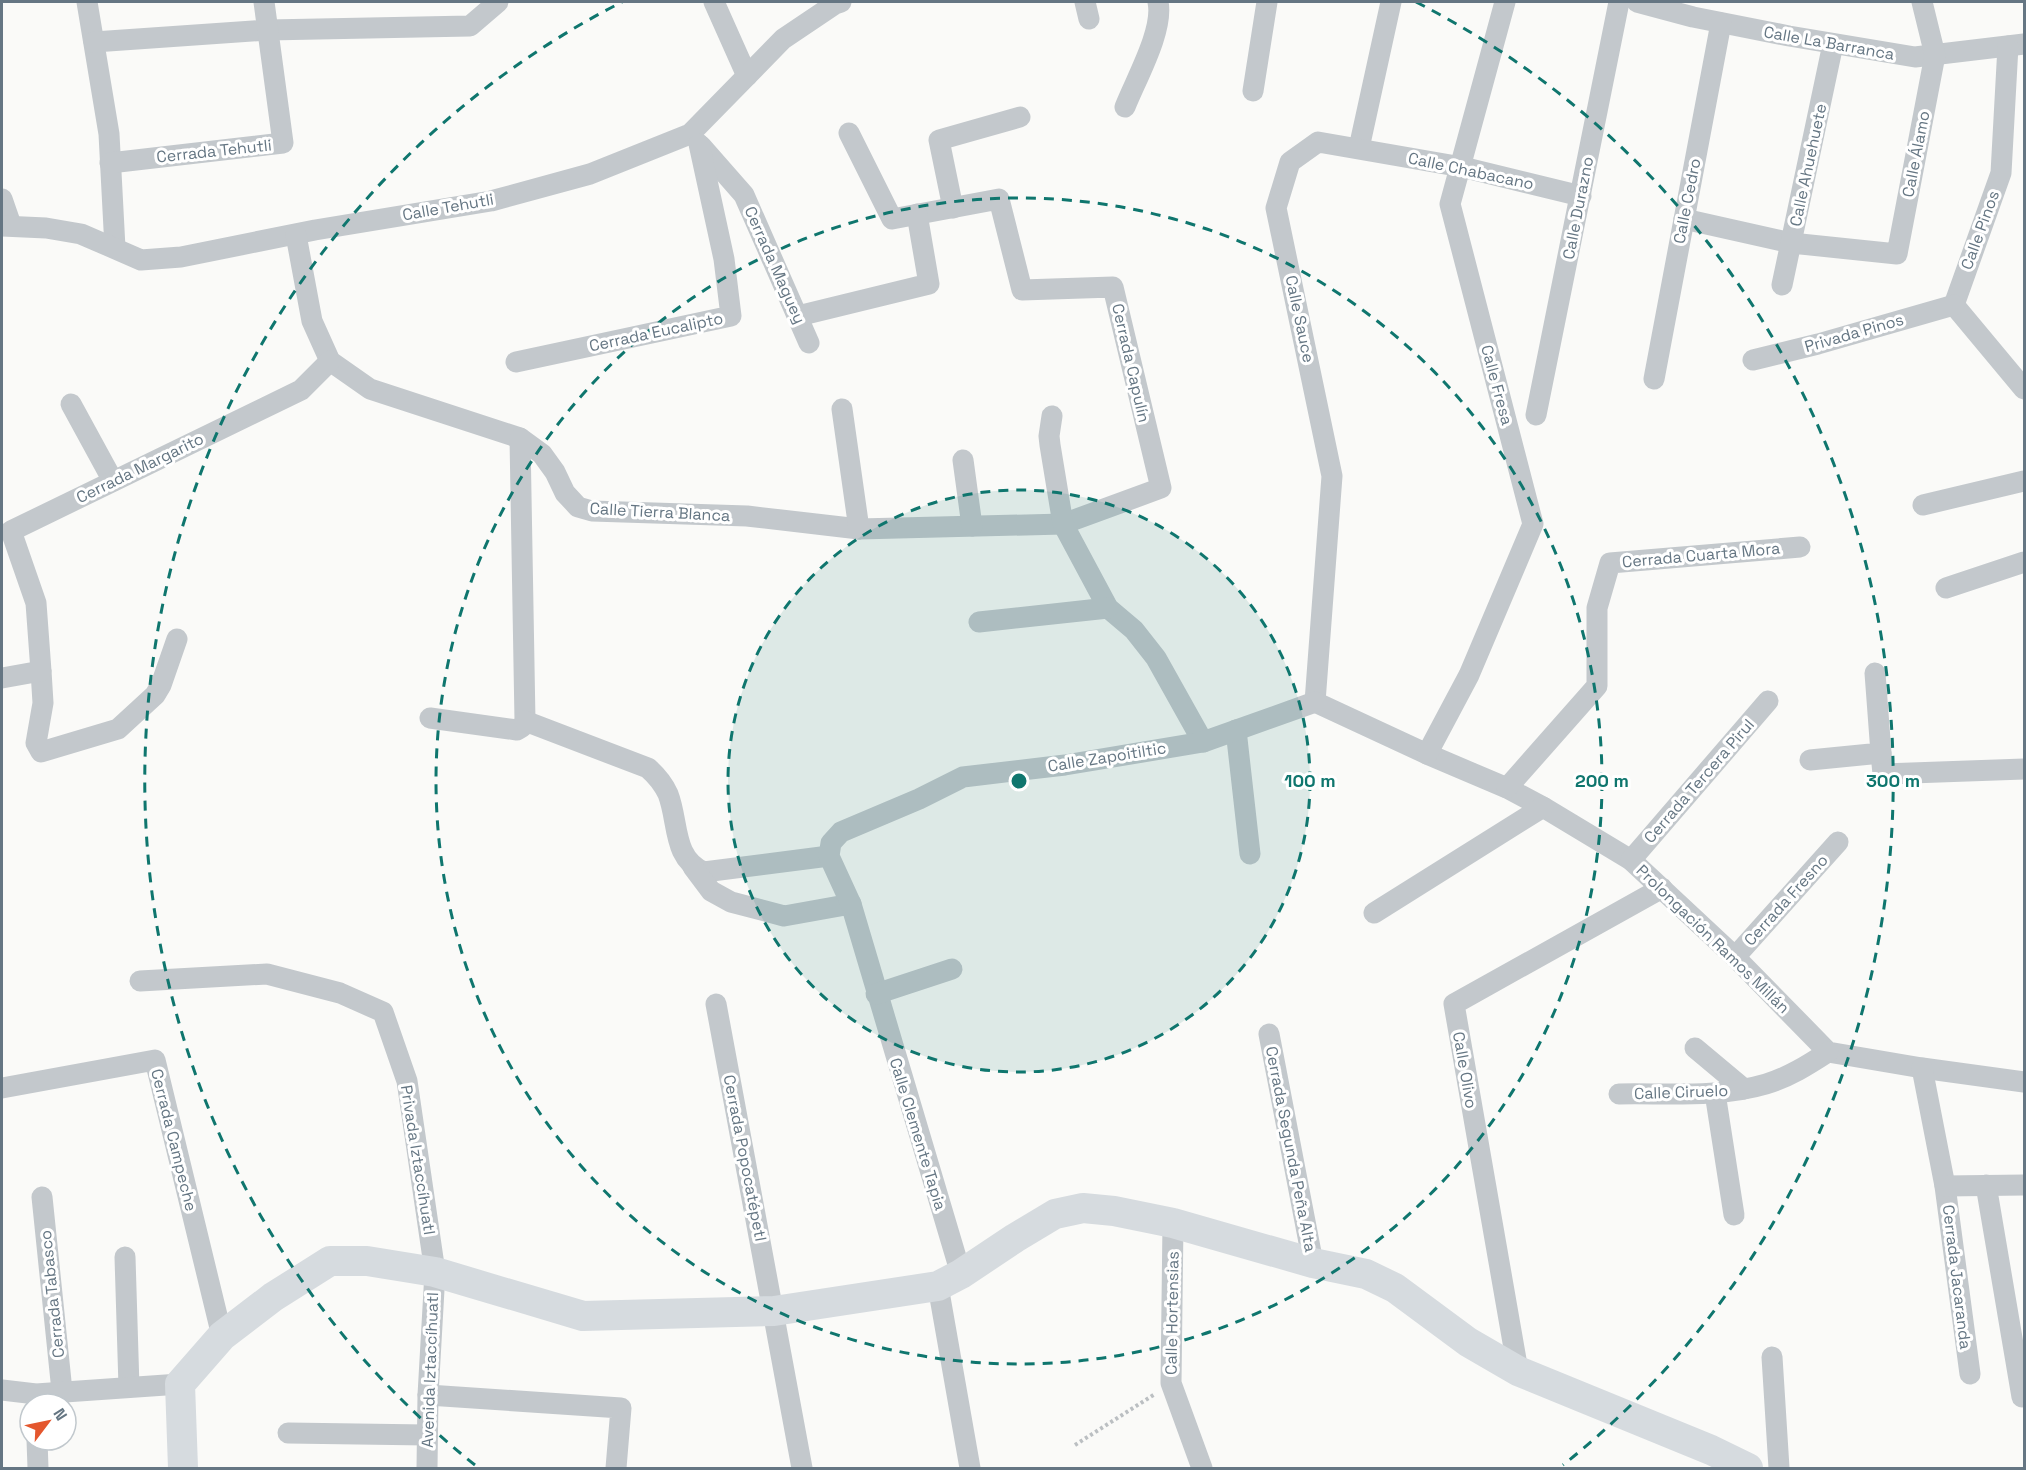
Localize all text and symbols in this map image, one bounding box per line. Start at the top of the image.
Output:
street label: Calle La Barranca [1762,21,1896,65]
street label: Calle Ahuehuete [1785,102,1831,228]
street label: Calle Álamo [1897,109,1935,199]
street label: Cerrada Tehutli [155,135,273,167]
street label: Calle Chabacano [1406,147,1536,195]
street label: Calle Durazno [1558,155,1598,261]
street label: Calle Cedro [1668,157,1706,245]
street label: Calle Pinos [1956,188,2004,272]
street label: Calle Tehutli [401,189,495,225]
street label: Cerrada Maguey [740,203,810,327]
street label: Calle Sauce [1281,274,1319,364]
street label: Cerrada Capulín [1107,302,1155,424]
street label: Cerrada Eucalipto [587,308,725,356]
street label: Privada Pinos [1802,309,1906,357]
street label: Calle Fresa [1476,343,1518,427]
street label: Cerrada Margarito [73,428,207,508]
street label: Calle Tierra Blanca [589,498,731,526]
street label: Cerrada Cuarta Mora [1621,538,1781,572]
street label: Cerrada Tercera Pirul [1639,714,1759,848]
street label: Calle Zapoitiltic [1046,737,1168,777]
text: 100 m [1284,769,1336,792]
text: 200 m [1575,769,1629,792]
text: 300 m [1866,769,1920,792]
centre of rings [1009,771,1029,791]
street label: Cerrada Fresno [1739,850,1833,950]
street label: Prolongación Ramos Millán [1632,860,1794,1018]
street label: Calle Olivo [1448,1030,1482,1110]
street label: Cerrada Segunda Peña Alta [1261,1044,1321,1254]
street label: Calle Clemente Tapia [885,1055,951,1213]
street label: Cerrada Campeche [146,1067,202,1213]
street label: Cerrada Popocatépetl [719,1073,771,1243]
street label: Calle Ciruelo [1634,1080,1728,1104]
street label: Privada Iztaccíhuatl [396,1083,440,1237]
street label: Cerrada Jacaranda [1938,1204,1976,1350]
street label: Cerrada Tabasco [35,1229,69,1359]
street label: Calle Hortensias [1160,1251,1184,1375]
street label: Avenida Iztaccíhuatl [417,1292,443,1448]
north arrow [18,1392,78,1452]
text: N [49,1404,72,1424]

